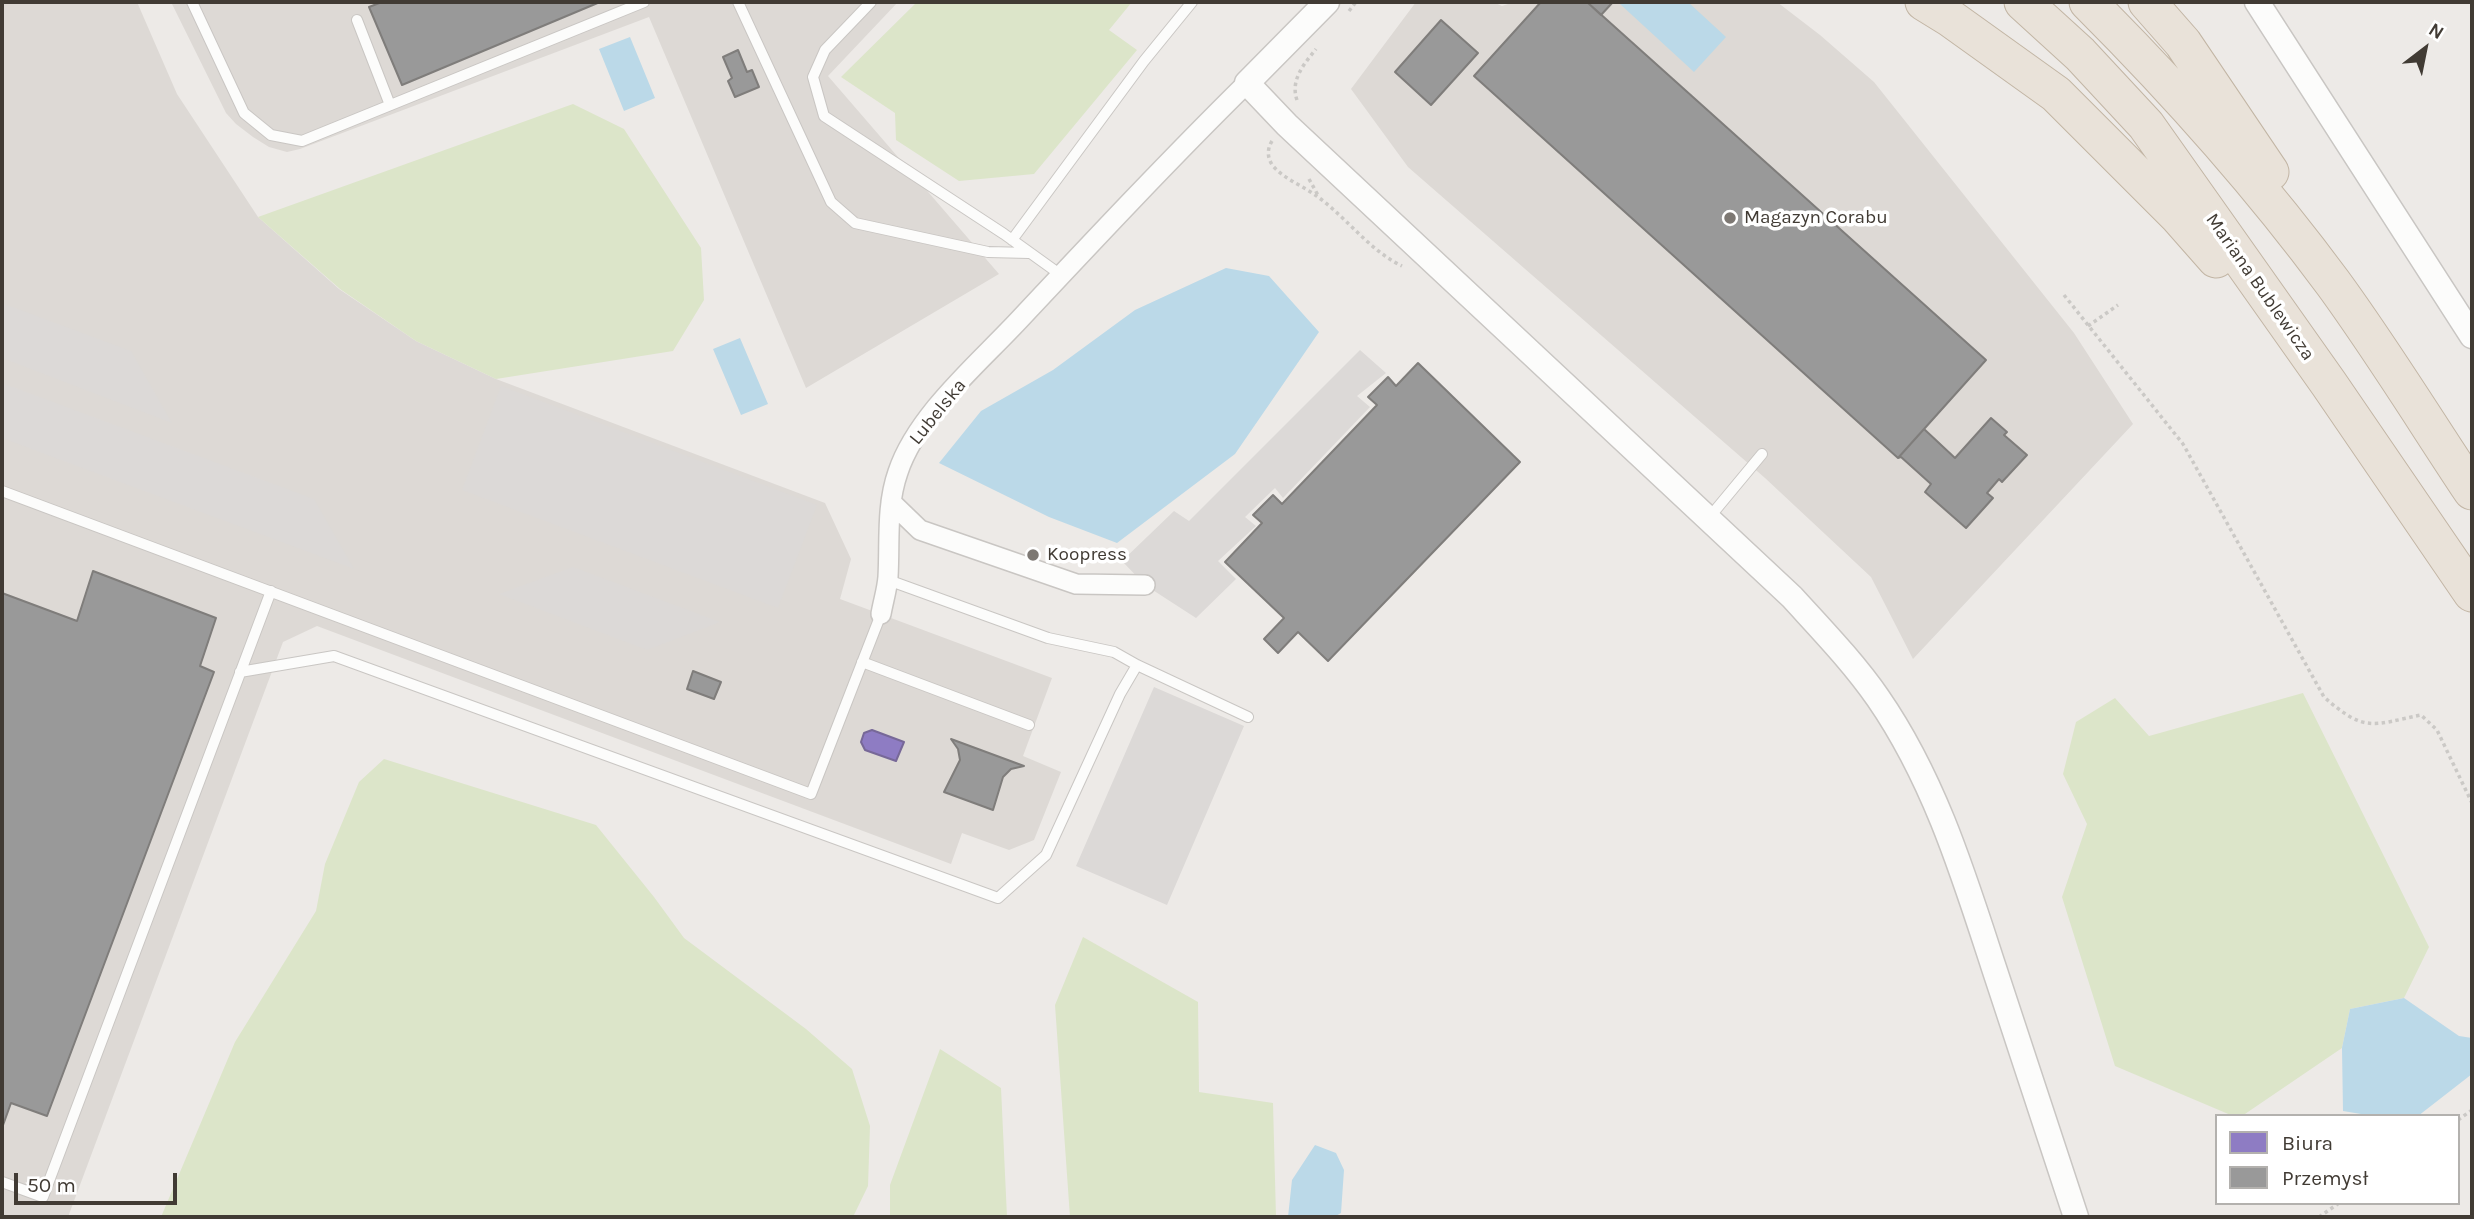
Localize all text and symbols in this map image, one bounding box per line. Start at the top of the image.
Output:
north arrow [2390,14,2460,84]
text: N [2425,18,2448,44]
place label: Magazyn Corabu [1744,207,1888,229]
street label: Mariana Bublewicza [2201,209,2319,365]
marker: Magazyn Corabu [1722,210,1738,226]
street label: Lubelska [905,375,971,449]
place label: Koopress [1047,544,1127,566]
marker: Koopress [1025,547,1041,563]
legend [2215,1114,2460,1205]
text: Biura [2282,1131,2333,1155]
scale bar [18,1160,180,1204]
text: Przemysł [2282,1166,2368,1190]
text: 50 m [27,1173,76,1197]

